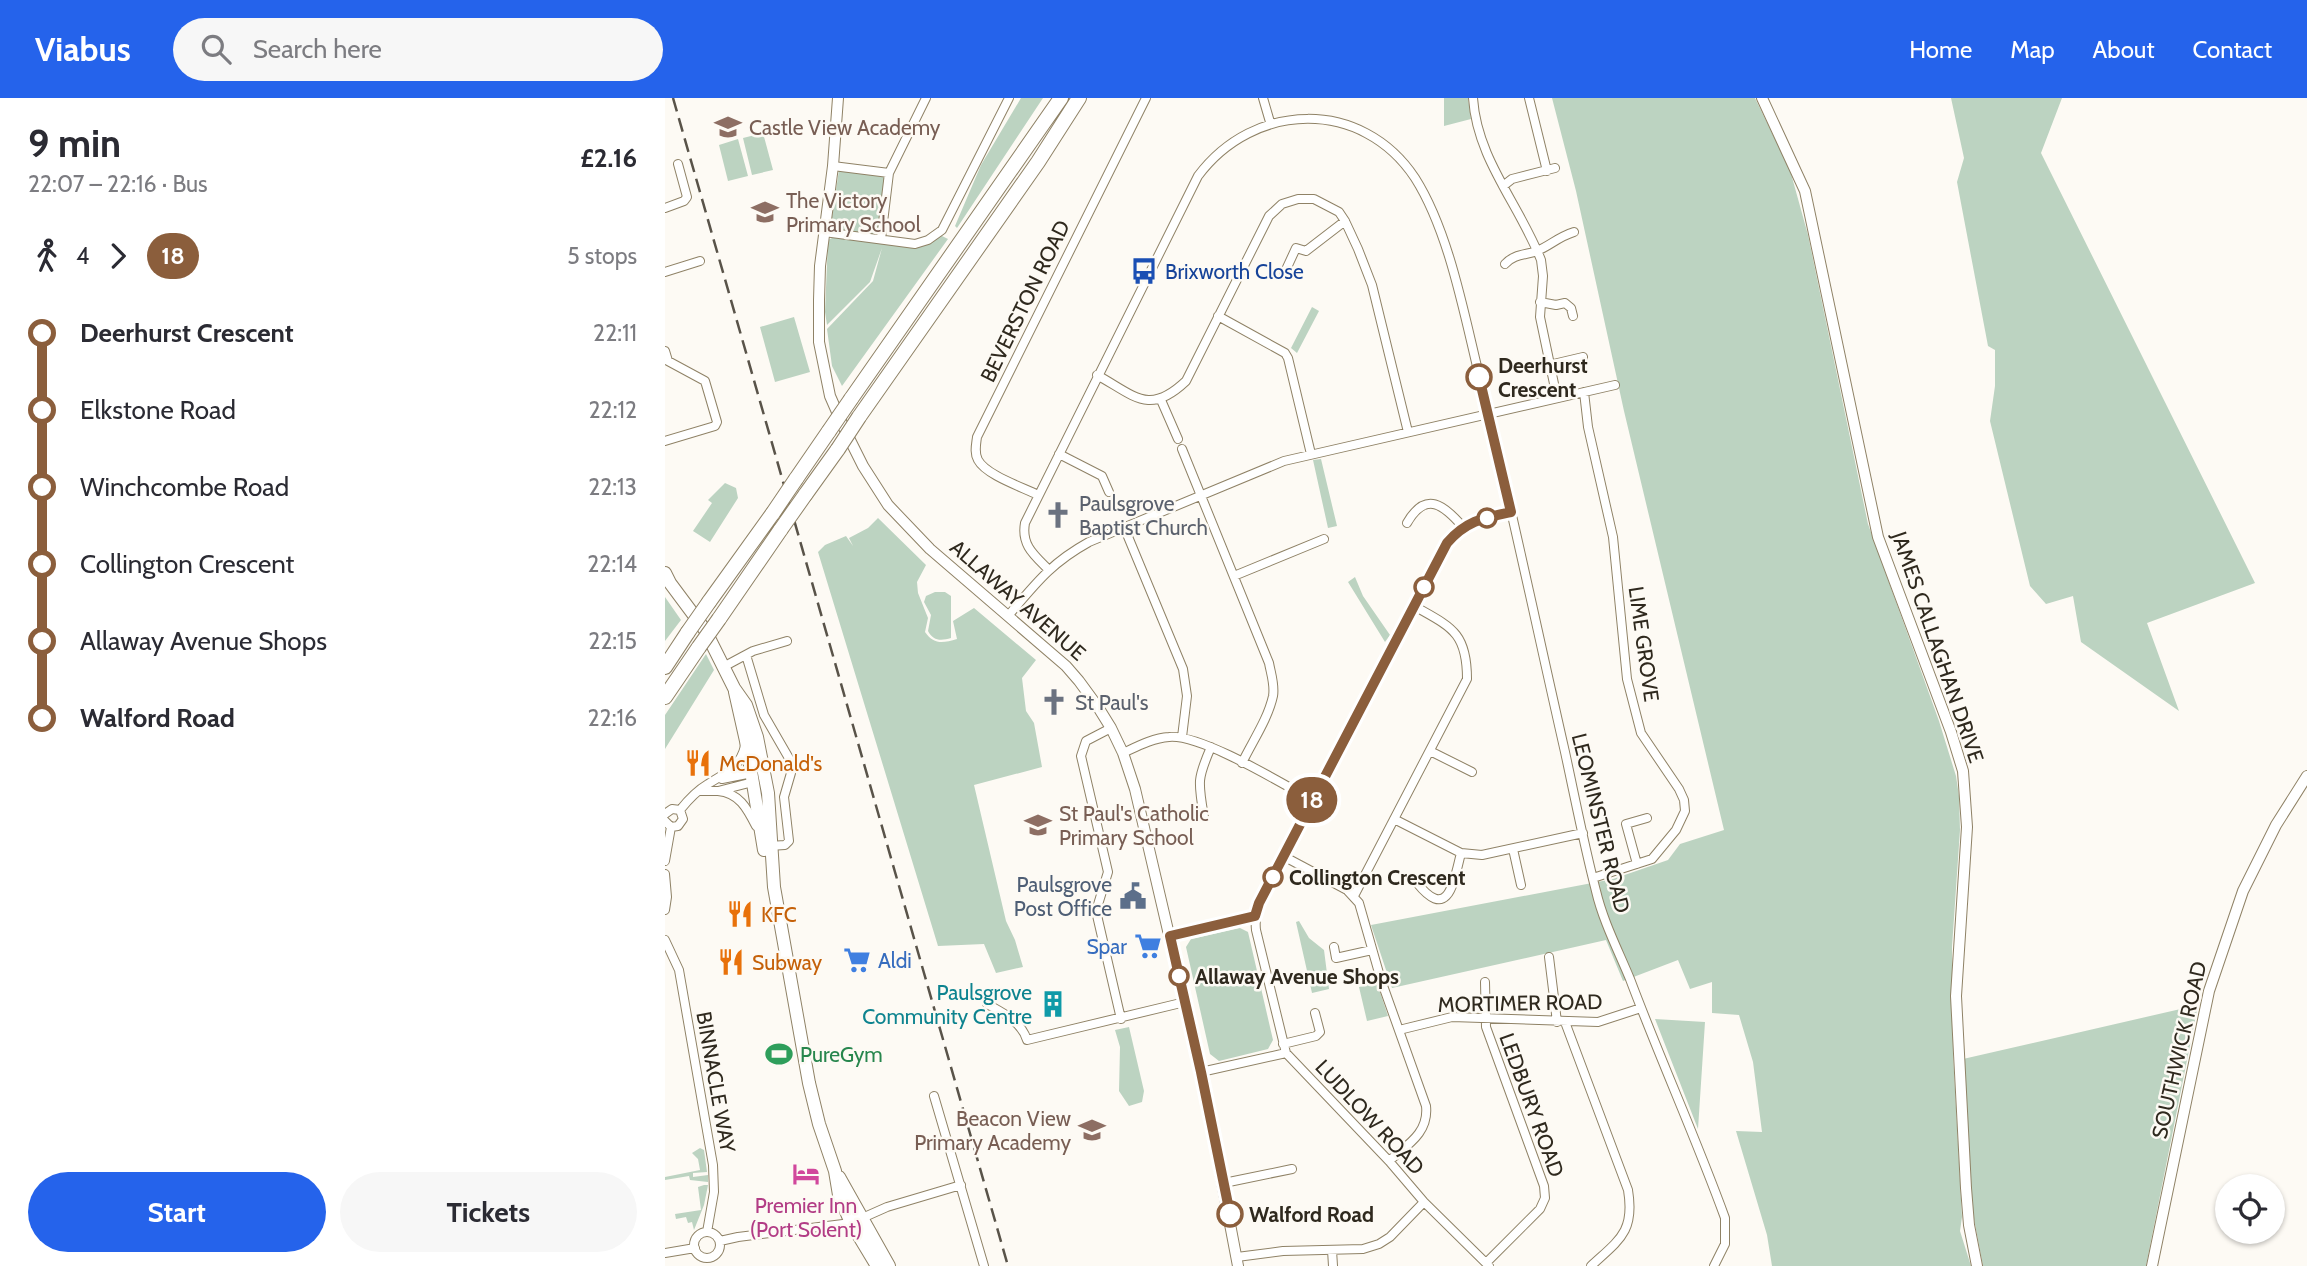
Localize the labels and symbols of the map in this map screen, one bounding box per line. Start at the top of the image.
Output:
school or university icon: Castle View Academy [713,112,743,142]
place label: Castle View Academy [749,115,941,140]
place label: The Victory Primary School [786,188,921,237]
school or university icon: The Victory Primary School [750,197,780,227]
street label: BEVERSTON ROAD [975,216,1075,386]
bus stop icon: Brixworth Close [1129,256,1159,286]
place label: Brixworth Close [1165,259,1304,284]
place label: Deerhurst Crescent [1498,353,1588,402]
marker: Deerhurst Crescent [1466,364,1492,390]
place label: Paulsgrove Baptist Church [1079,491,1208,540]
church icon: Paulsgrove Baptist Church [1043,500,1073,530]
unlabelled marker [1477,508,1497,528]
street label: JAMES CALLAGHAN DRIVE [1886,527,1989,766]
street label: ALLAWAY AVENUE [945,534,1091,666]
unlabelled marker [1414,577,1434,597]
street label: LIME GROVE [1624,585,1664,703]
church icon: St Paul's [1039,687,1069,717]
place label: St Paul's [1075,690,1149,715]
street label: LEOMINSTER ROAD [1567,731,1635,915]
restaurant icon: McDonald's [683,748,713,778]
place label: McDonald's [719,751,823,776]
line badge: 18 [1281,777,1343,823]
place label: St Paul's Catholic Primary School [1059,801,1209,850]
school or university icon: St Paul's Catholic Primary School [1023,810,1053,840]
place label: Collington Crescent [1289,865,1465,890]
marker: Collington Crescent [1263,867,1283,887]
place label: Paulsgrove Post Office [1014,872,1112,921]
public building icon: Paulsgrove Post Office [1118,881,1148,911]
restaurant icon: KFC [725,899,755,929]
place label: KFC [761,902,797,927]
supermarket icon: Spar [1133,931,1163,961]
place label: Spar [1086,934,1127,959]
supermarket icon: Aldi [842,945,872,975]
restaurant icon: Subway [716,947,746,977]
place label: Aldi [878,948,912,973]
place label: Subway [752,950,822,975]
street label: SOUTHWICK ROAD [2146,959,2212,1141]
place label: Allaway Avenue Shops [1195,964,1399,989]
marker: Allaway Avenue Shops [1169,966,1189,986]
place label: Paulsgrove Community Centre [862,980,1032,1029]
building icon: Paulsgrove Community Centre [1038,989,1068,1019]
street label: MORTIMER ROAD [1437,989,1603,1017]
street label: BINNACLE WAY [691,1010,741,1155]
street label: LEDBURY ROAD [1494,1030,1570,1180]
sports icon: PureGym [764,1039,794,1069]
place label: PureGym [800,1042,883,1067]
street label: LUDLOW ROAD [1310,1054,1430,1180]
place label: Beacon View Primary Academy [914,1106,1071,1155]
school or university icon: Beacon View Primary Academy [1077,1115,1107,1145]
hotel icon: Premier Inn (Port Solent) [791,1159,821,1189]
place label: Premier Inn (Port Solent) [750,1193,862,1242]
marker: Walford Road [1217,1201,1243,1227]
place label: Walford Road [1249,1202,1374,1227]

